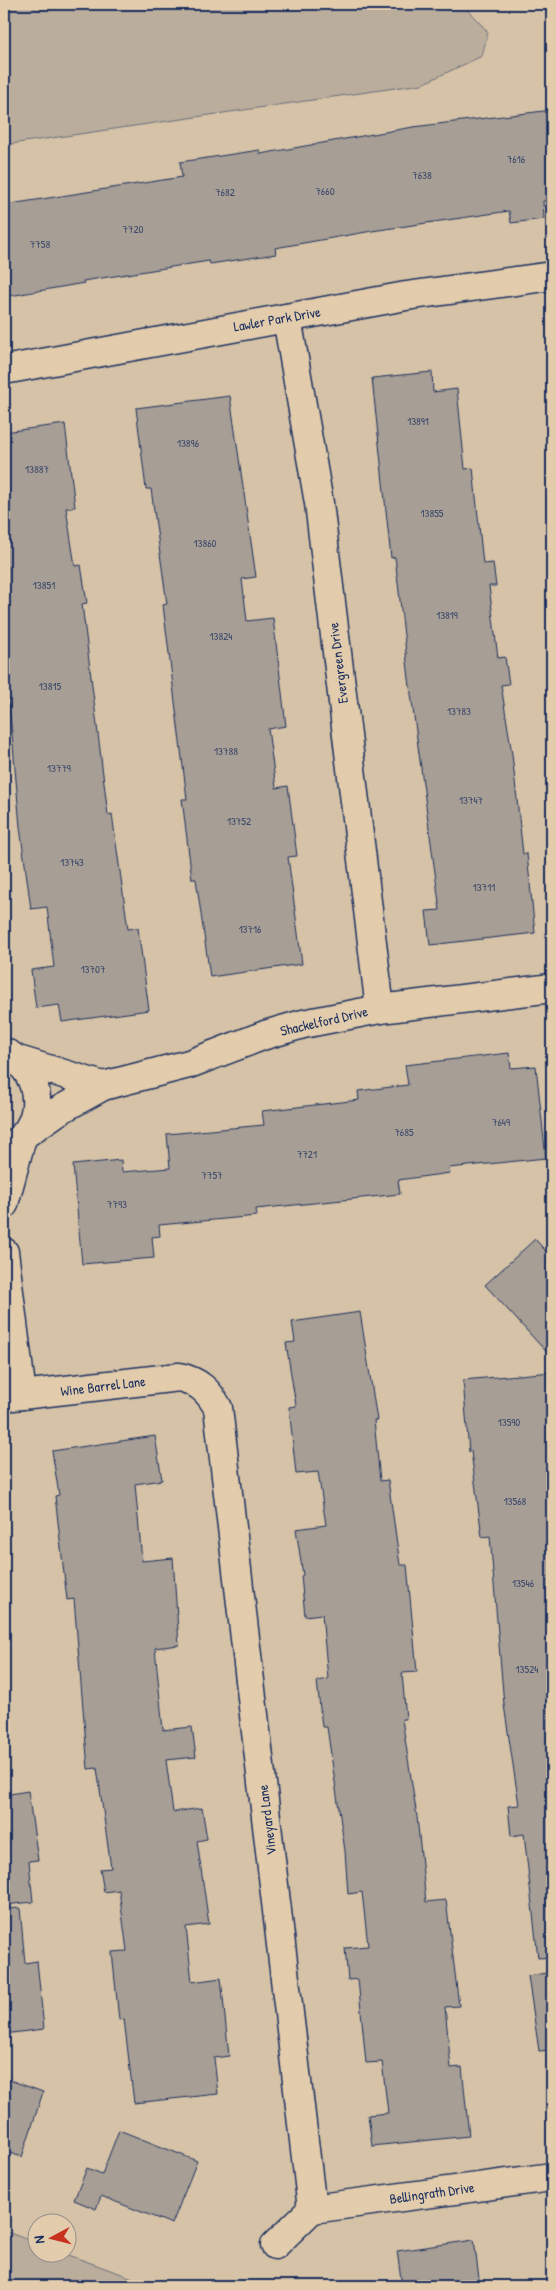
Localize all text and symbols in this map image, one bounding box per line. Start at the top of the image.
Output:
house number: 7616 [507,152,526,166]
house number: 7638 [412,168,432,182]
house number: 7660 [315,184,335,198]
house number: 7682 [215,185,235,199]
house number: 7720 [123,222,144,236]
house number: 7758 [30,237,50,251]
street label: Lawler Park Drive [232,301,322,336]
house number: 13891 [407,414,429,428]
house number: 13896 [177,436,200,450]
house number: 13887 [25,462,49,476]
house number: 13855 [421,506,444,520]
house number: 13860 [193,536,217,550]
house number: 13851 [33,578,55,592]
house number: 13819 [436,608,458,622]
street label: Evergreen Drive [323,621,353,705]
house number: 13824 [210,629,232,643]
house number: 13815 [39,679,62,693]
house number: 13783 [447,704,471,718]
house number: 13788 [214,744,238,758]
house number: 13779 [47,761,71,775]
house number: 13747 [459,793,483,807]
house number: 13752 [227,814,251,828]
house number: 13743 [60,855,84,869]
house number: 13711 [473,880,495,894]
house number: 13716 [239,922,262,936]
house number: 13707 [81,962,105,976]
street label: Shackelford Drive [278,1001,370,1040]
house number: 7649 [492,1115,510,1129]
house number: 7685 [394,1125,414,1139]
house number: 7721 [297,1147,317,1161]
house number: 7757 [202,1168,223,1182]
house number: 7793 [107,1197,127,1211]
street label: Wine Barrel Lane [59,1371,147,1400]
house number: 13590 [498,1415,520,1429]
house number: 13568 [504,1494,527,1508]
house number: 13546 [512,1576,535,1590]
house number: 13524 [516,1662,538,1676]
street label: Vineyard Lane [253,1783,281,1856]
street label: Bellingrath Drive [388,2177,476,2209]
north arrow [28,2212,78,2262]
text: N [29,2234,48,2245]

